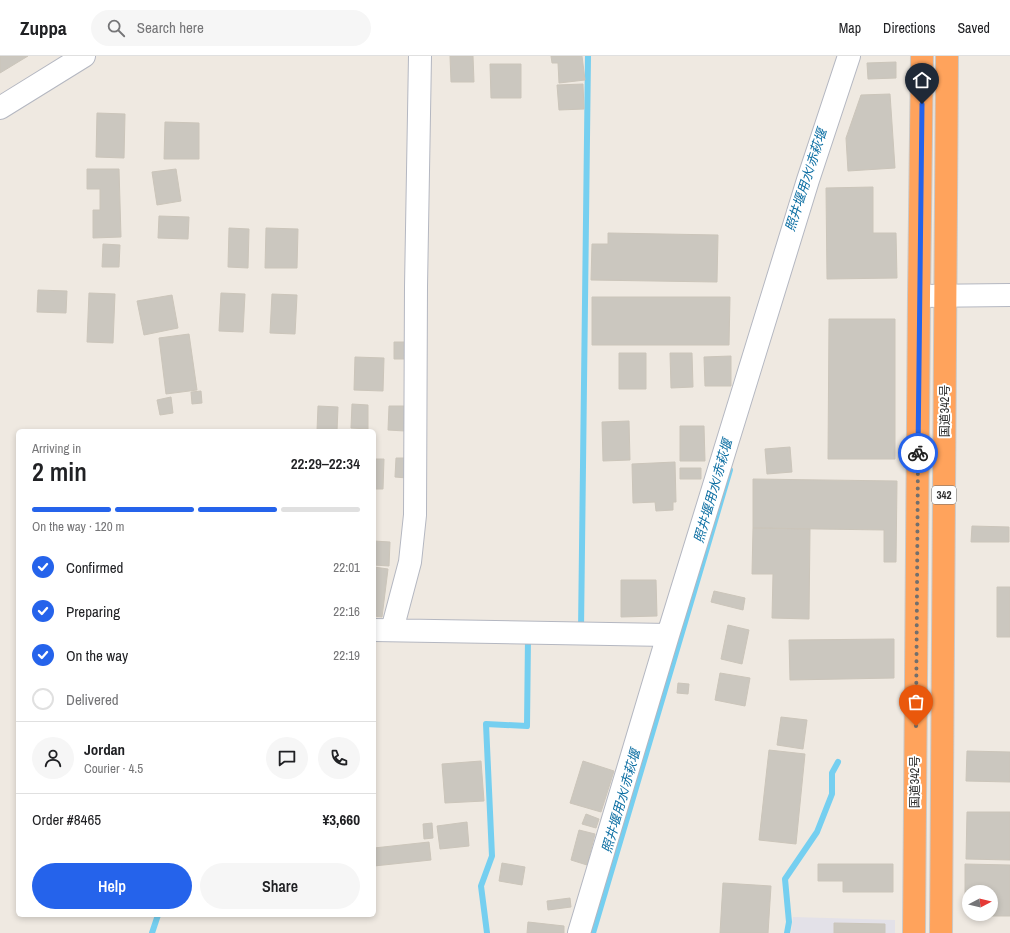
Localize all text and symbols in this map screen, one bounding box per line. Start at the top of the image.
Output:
search box [91,10,371,46]
text: Zuppa [20,15,67,41]
icon: search [105,17,127,39]
text: Search here [137,17,204,38]
text: Map [839,19,861,37]
text: Directions [883,19,935,37]
text: Saved [957,19,990,37]
pin [905,63,939,104]
icon: home [911,69,933,91]
water label: 照井堰用水/赤萩堰 [781,125,831,233]
street label: 国道342号 [937,385,953,437]
courier [898,433,938,473]
water label: 照井堰用水/赤萩堰 [690,435,736,545]
text: Arriving in [32,440,81,457]
icon: bike [907,442,929,464]
text: 22:29–22:34 [291,453,360,474]
text: 2 min [32,454,87,489]
road number: 342 [932,486,956,504]
text: On the way · 120 m [32,518,124,535]
icon: check [32,556,54,578]
text: Confirmed [66,557,123,578]
text: 22:01 [333,559,360,576]
icon: check [32,600,54,622]
text: Preparing [66,601,120,622]
text: 22:16 [333,603,360,620]
icon: check [32,644,54,666]
text: On the way [66,645,128,666]
text: 22:19 [333,647,360,664]
pin [899,685,933,726]
text: Delivered [66,689,119,710]
icon: bag [905,691,927,713]
button: person [32,737,74,779]
button: chat [266,737,308,779]
button: phone [318,737,360,779]
text: Jordan [84,739,125,760]
water label: 照井堰用水/赤萩堰 [598,745,644,855]
street label: 国道342号 [907,756,923,808]
text: Courier · 4.5 [84,760,143,777]
text: Order #8465 [32,809,101,830]
text: ¥3,660 [322,809,360,830]
button: Help [32,863,192,909]
button: Share [200,863,360,909]
north arrow [962,885,998,921]
map controls [962,885,998,921]

